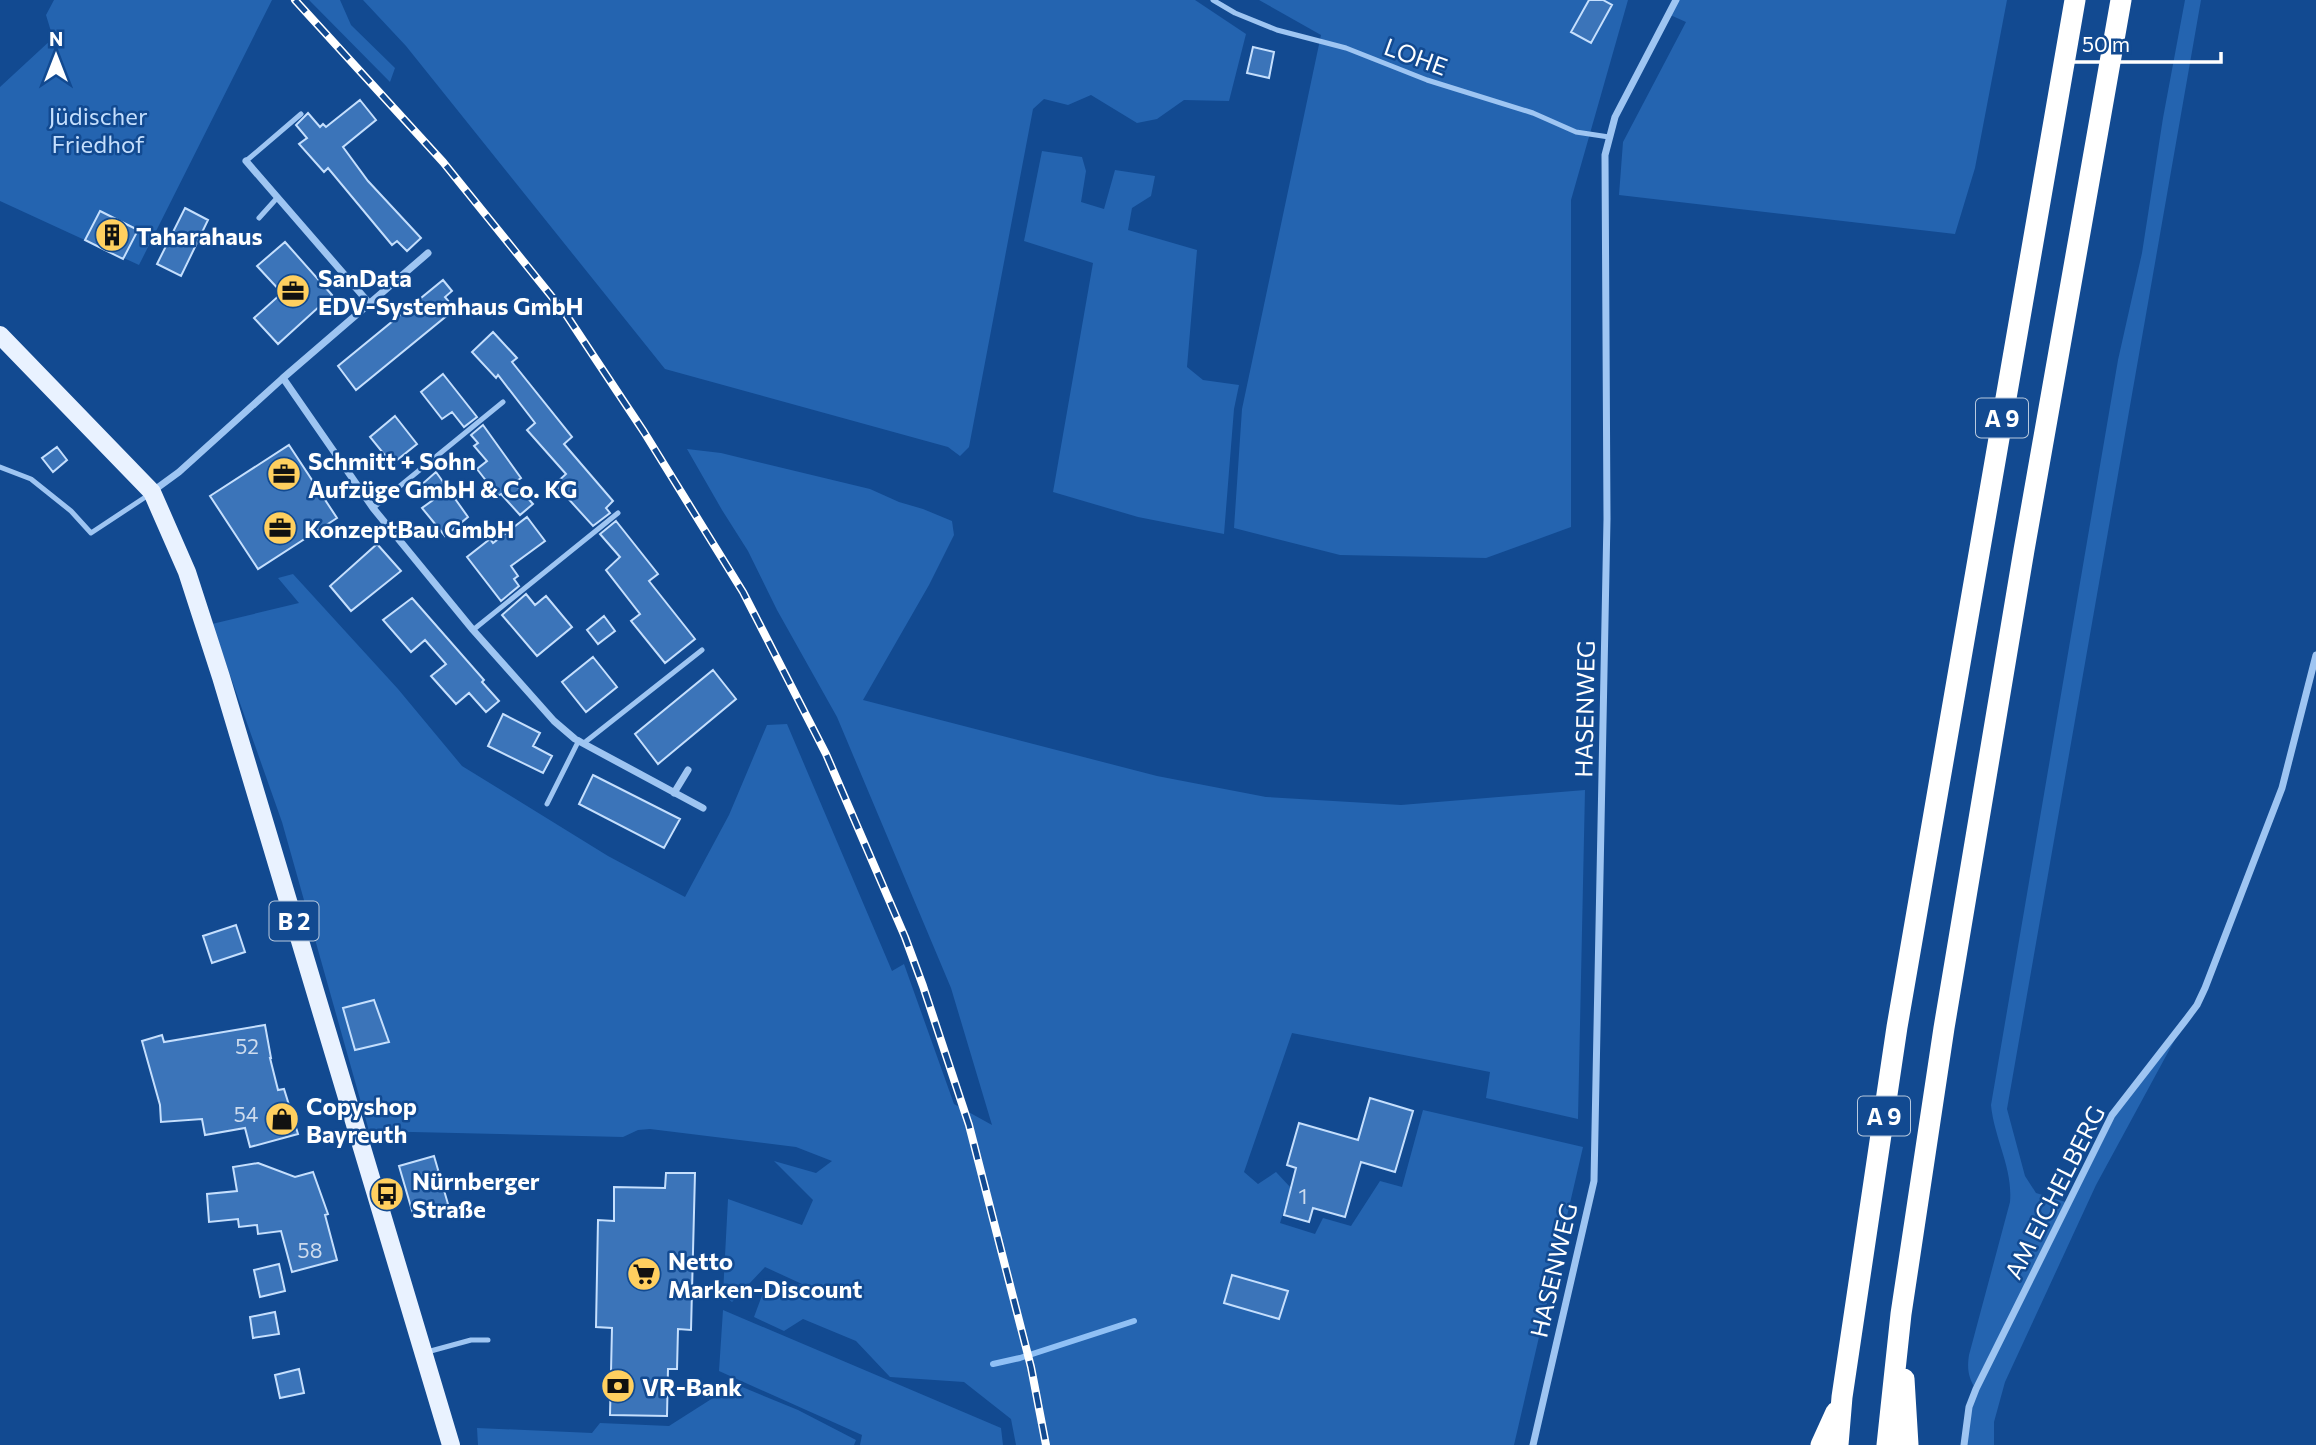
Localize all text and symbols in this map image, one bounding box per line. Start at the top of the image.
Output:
north arrow [21,21,91,91]
scale bar [2071,21,2222,65]
text: N [49,27,63,50]
street label: LOHE [1380,31,1452,81]
text: 50 m [2082,31,2130,56]
park label: Jüdischer Friedhof [48,101,148,158]
building icon: Taharahaus [93,216,131,254]
place label: Taharahaus [136,221,263,250]
place label: SanData EDV-Systemhaus GmbH [318,263,584,320]
office icon: SanData EDV-Systemhaus GmbH [274,272,312,310]
road number: A 9 [1976,398,2028,438]
place label: Schmitt + Sohn Aufzüge GmbH & Co. KG [308,446,577,503]
office icon: Schmitt + Sohn Aufzüge GmbH & Co. KG [265,455,303,493]
office icon: KonzeptBau GmbH [261,509,299,547]
place label: KonzeptBau GmbH [304,514,515,543]
street label: HASENWEG [1568,640,1600,778]
road number: B 2 [270,902,318,940]
house number: 52 [235,1033,259,1058]
place label: Copyshop Bayreuth [306,1091,417,1148]
road number: A 9 [1858,1096,1910,1135]
shop icon: Copyshop Bayreuth [263,1100,301,1138]
house number: 54 [234,1101,259,1126]
street label: AM EICHELBERG [1998,1101,2110,1283]
place label: Nürnberger Straße [412,1166,540,1223]
bus stop icon: Nürnberger Straße [368,1175,406,1213]
house number: 1 [1299,1183,1307,1208]
street label: HASENWEG [1523,1200,1583,1340]
house number: 58 [298,1237,322,1262]
place label: Netto Marken-Discount [668,1246,862,1303]
supermarket icon: Netto Marken-Discount [625,1255,663,1293]
bank icon: VR-Bank [599,1367,637,1405]
place label: VR-Bank [642,1372,742,1401]

